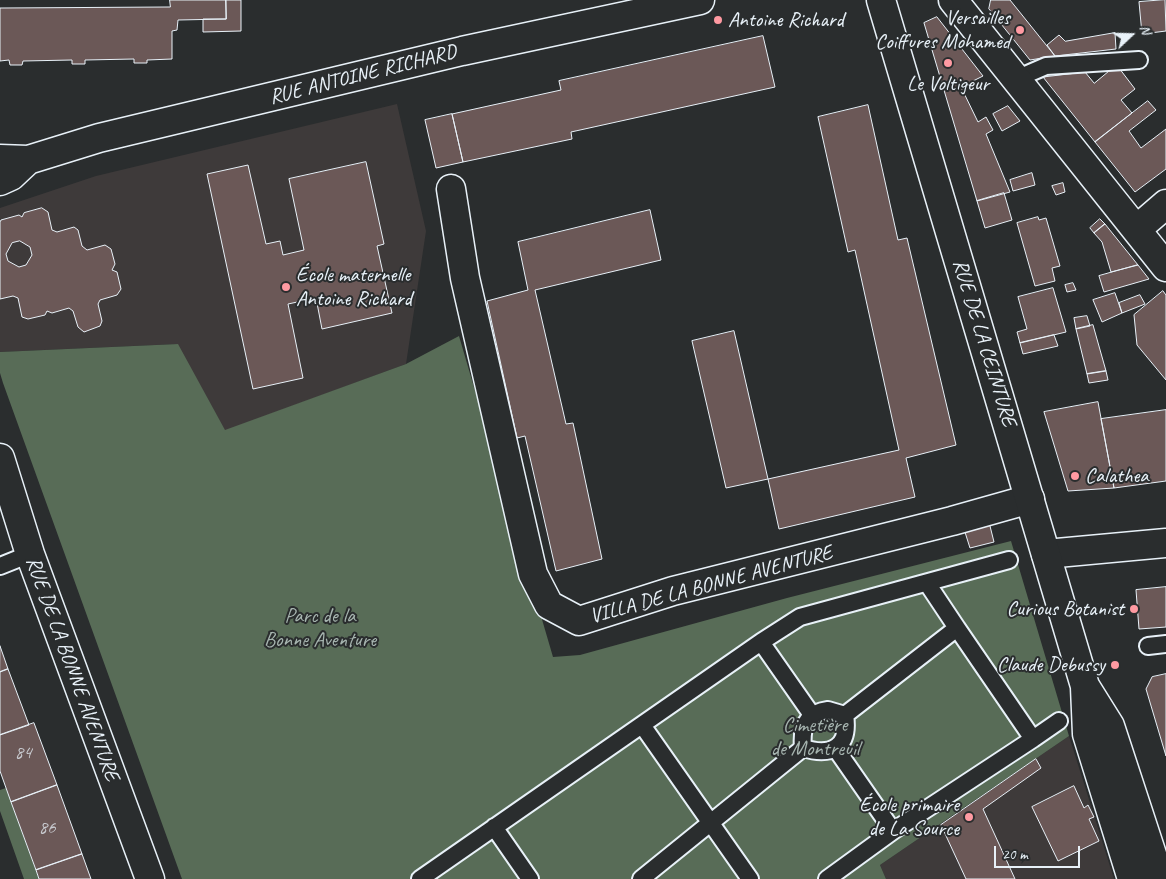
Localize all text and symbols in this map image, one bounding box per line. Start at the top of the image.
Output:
place label: Versailles Coiffures Mohamed [875,5,1010,55]
place label: Antoine Richard [728,7,844,33]
north arrow [1106,10,1156,60]
marker: Antoine Richard [712,14,724,26]
text: N [1136,22,1155,37]
marker: Versailles Coiffures Mohamed [1014,24,1026,36]
street label: RUE ANTOINE RICHARD [267,40,459,110]
marker: Le Voltigeur [942,57,954,69]
place label: Le Voltigeur [907,71,989,97]
street label: RUE DE LA CEINTURE [947,256,1021,430]
place label: École maternelle Antoine Richard [296,262,412,312]
marker: École maternelle Antoine Richard [280,281,292,293]
place label: Calathea [1085,463,1149,489]
marker: Calathea [1069,470,1081,482]
street label: VILLA DE LA BONNE AVENTURE [587,540,835,630]
street label: RUE DE LA BONNE AVENTURE [20,554,124,784]
place label: Curious Botanist [1006,596,1124,622]
park label: Parc de la Bonne Aventure [264,603,376,653]
marker: Curious Botanist [1128,603,1140,615]
place label: Claude Debussy [997,652,1105,678]
marker: Claude Debussy [1109,659,1121,671]
park label: Cimetière de Montreuil [771,712,859,762]
house number: 84 [14,742,32,764]
place label: École primaire de La Source [859,792,959,842]
marker: École primaire de La Source [963,811,975,823]
house number: 86 [38,817,56,839]
scale bar [996,836,1082,868]
text: 20 m [1002,845,1028,864]

